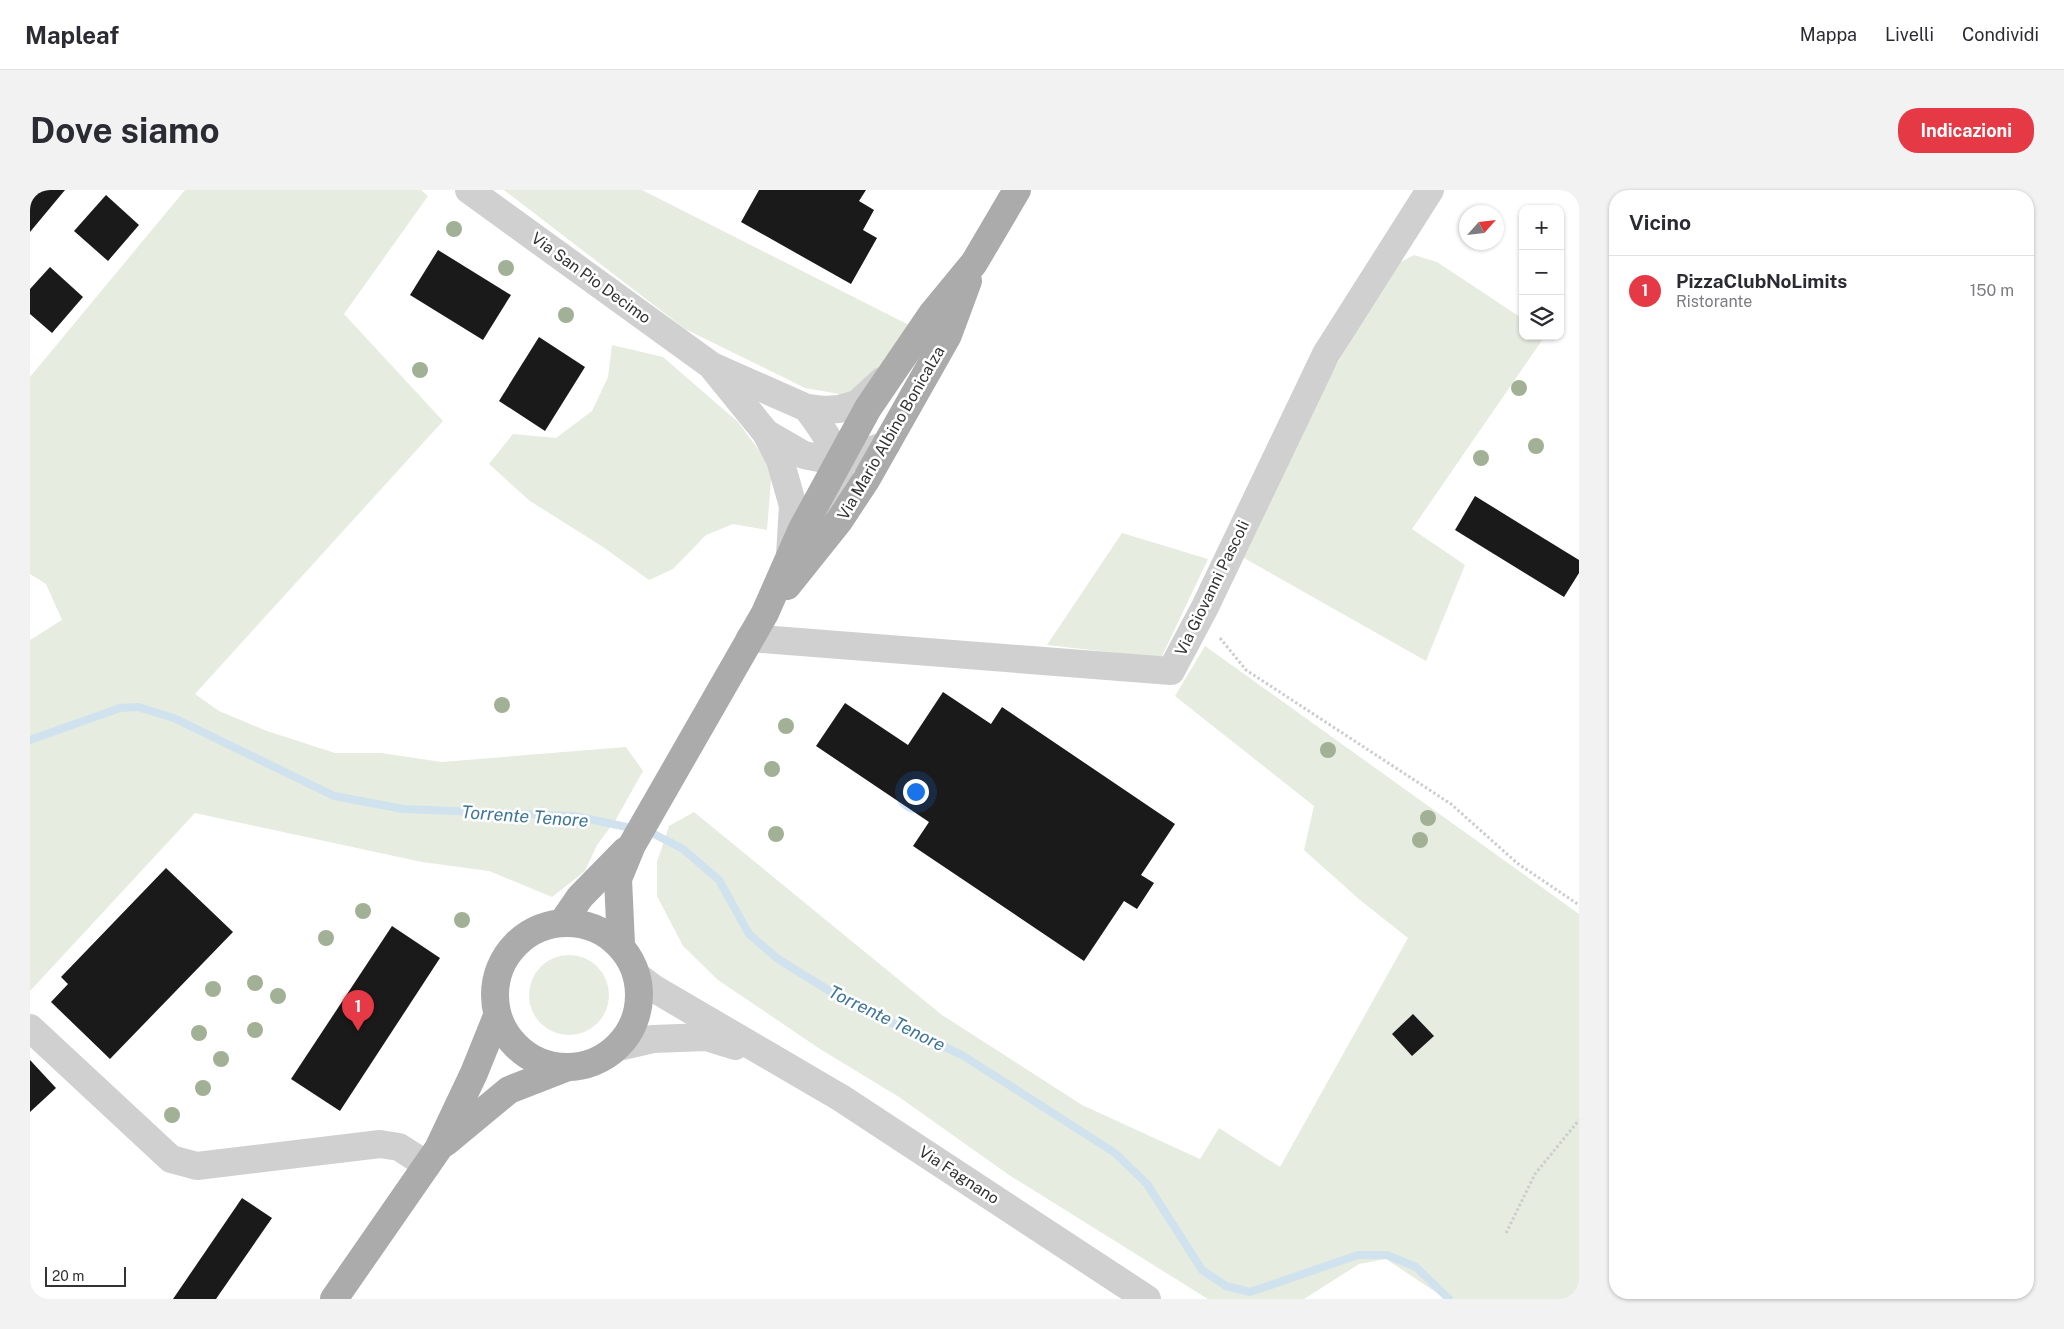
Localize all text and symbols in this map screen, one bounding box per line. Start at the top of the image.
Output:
text: Mapleaf [25,21,119,49]
text: Mappa [1800,24,1857,45]
text: Livelli [1885,24,1934,45]
text: Condividi [1962,24,2039,45]
button: Indicazioni [1898,108,2034,153]
text: Dove siamo [30,110,220,151]
north arrow [1459,205,1504,250]
map controls [1519,205,1564,340]
button: + [1519,205,1564,250]
text: Vicino [1629,210,1691,235]
street label: Via San Pio Decimo [528,228,654,328]
button: − [1519,250,1564,295]
text: PizzaClubNoLimits [1676,270,1847,292]
text: 1 [1642,281,1648,300]
text: 150 m [1970,281,2014,300]
text: Ristorante [1676,292,1752,311]
button: layers [1519,295,1564,340]
street label: Via Mario Albino Bonicalza [833,343,949,523]
street label: Via Giovanni Pascoli [1171,517,1253,659]
your location [903,779,929,805]
water label: Torrente Tenore [461,801,589,831]
water label: Torrente Tenore [825,981,949,1055]
pin: 1 [342,990,374,1031]
street label: Via Fagnano [915,1142,1003,1208]
scale bar [45,1264,126,1287]
text: 20 m [52,1268,84,1284]

